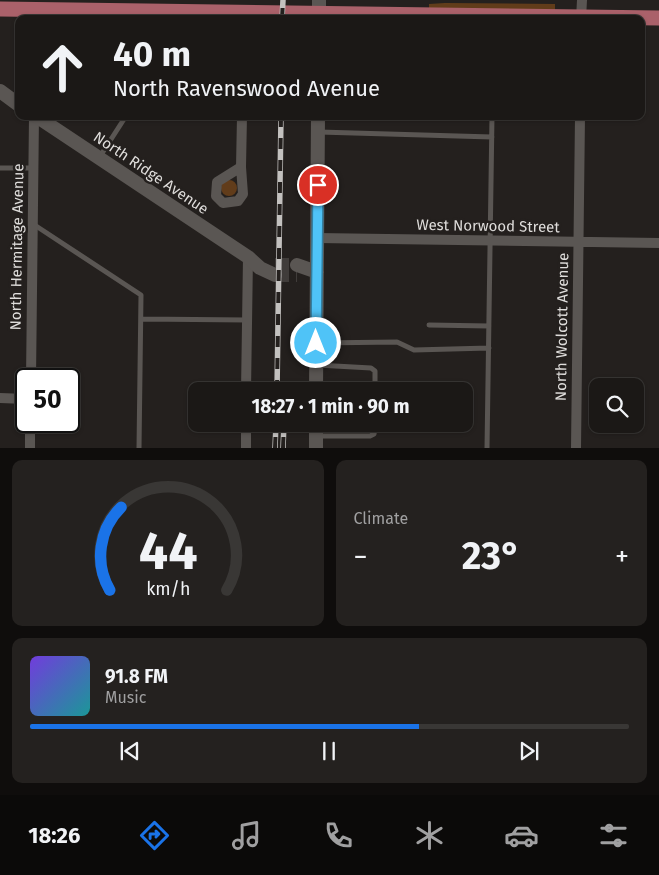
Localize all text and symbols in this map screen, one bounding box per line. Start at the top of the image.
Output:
text: 40 m [113,33,191,75]
icon: ahead [30,35,95,100]
text: North Ravenswood Avenue [113,75,380,102]
street label: North Ridge Avenue [90,128,212,218]
street label: North Hermitage Avenue [7,163,27,331]
pin [297,164,339,206]
icon: arrive [304,171,332,199]
street label: West Norwood Street [416,216,560,236]
street label: North Wolcott Avenue [552,253,572,401]
position arrow [289,316,341,368]
speed limit sign: 50 [15,368,80,433]
map controls [589,378,644,433]
button: search [589,378,644,433]
text: 18:27 · 1 min · 90 m [251,395,410,418]
text: Climate [354,509,408,528]
text: 44 [138,520,197,583]
text: 23° [462,533,521,579]
text: − [354,540,368,573]
text: + [615,540,629,573]
text: km/h [146,578,190,600]
text: 91.8 FM [105,665,168,688]
text: Music [105,688,146,707]
icon: previous [116,737,144,765]
icon: pause [315,737,343,765]
icon: next [515,737,543,765]
icon: directions [137,818,172,853]
icon: music [229,818,264,853]
icon: phone [321,818,356,853]
icon: climate [412,818,447,853]
icon: car [504,818,539,853]
icon: filters [596,818,631,853]
text: 18:26 [28,822,80,849]

